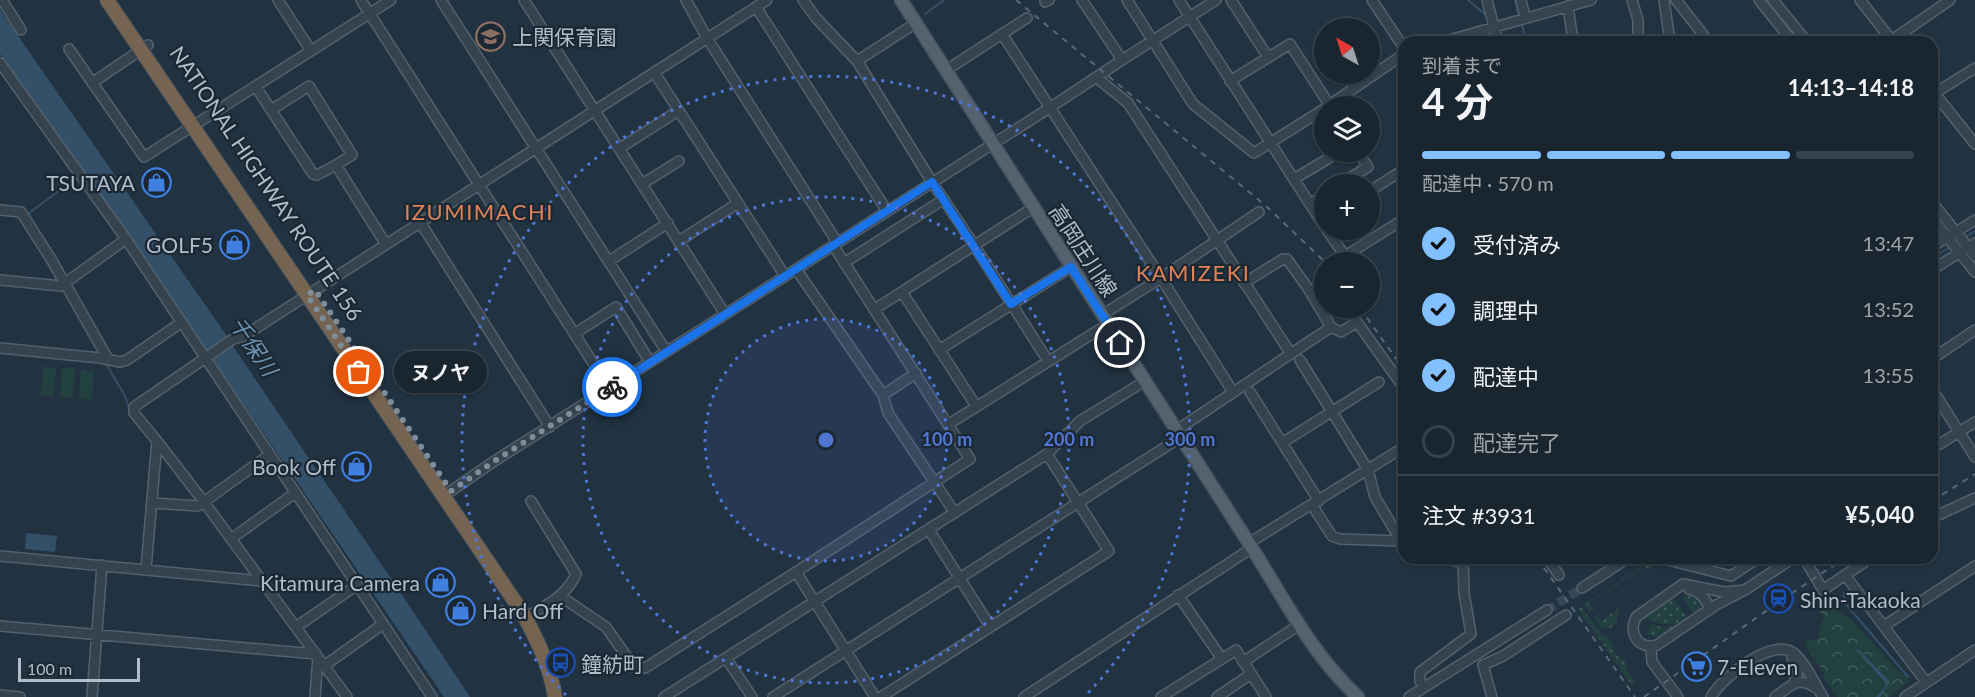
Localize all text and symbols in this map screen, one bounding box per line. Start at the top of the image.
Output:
north arrow [1314,18,1380,84]
map controls [1314,18,1380,318]
school or university icon: 上関保育園 [475,20,507,52]
place label: 上関保育園 [512,24,617,49]
street label: NATIONAL HIGHWAY ROUTE 156 [166,41,368,325]
text: 到着まで [1422,53,1502,77]
text: 14:13–14:18 [1788,74,1914,101]
text: 4 分 [1422,78,1493,124]
button: layers [1314,96,1380,162]
shop icon: TSUTAYA [140,166,172,198]
place label: TSUTAYA [46,170,136,195]
text: 配達中 · 570 m [1422,171,1554,195]
button: + [1314,174,1380,240]
district label: IZUMIMACHI [404,198,554,225]
street label: 高岡庄川線 [1045,199,1123,301]
icon: check [1422,227,1455,260]
shop icon: GOLF5 [218,228,250,260]
text: 受付済み [1473,231,1561,258]
text: 13:47 [1863,231,1914,255]
place label: GOLF5 [146,232,213,257]
button: − [1314,252,1380,318]
district label: KAMIZEKI [1136,259,1250,286]
icon: check [1422,293,1455,326]
text: 調理中 [1473,297,1539,324]
text: 13:52 [1863,297,1914,321]
water label: 千保川 [224,311,285,383]
pin [1094,317,1145,368]
icon: home [1103,326,1136,359]
pin [333,346,384,397]
callout: ヌノヤ [395,351,488,393]
icon: bag [342,355,375,388]
courier [582,357,642,417]
icon: check [1422,359,1455,392]
text: ヌノヤ [411,360,470,384]
text: 配達中 [1473,363,1539,390]
text: 13:55 [1863,363,1914,387]
icon: bike [596,371,629,404]
text: 100 m [922,428,972,450]
text: 200 m [1044,428,1094,450]
text: 300 m [1165,428,1215,450]
text: 配達完了 [1473,429,1561,456]
centre of rings [816,430,836,450]
shop icon: Book Off [341,450,373,482]
place label: Book Off [252,454,336,479]
text: ¥5,040 [1845,501,1914,528]
text: 注文 #3931 [1422,502,1535,529]
shop icon: Kitamura Camera [425,566,457,598]
place label: Kitamura Camera [260,570,420,595]
station icon: Shin-Takaoka [1763,583,1795,615]
place label: Shin-Takaoka [1800,587,1921,612]
shop icon: Hard Off [445,594,477,626]
place label: Hard Off [482,598,563,623]
bus stop icon: 鐘紡町 [544,647,576,679]
supermarket icon: 7-Eleven [1680,650,1712,682]
place label: 鐘紡町 [581,651,644,676]
place label: 7-Eleven [1717,654,1798,679]
scale bar [18,655,140,682]
text: 100 m [27,659,72,678]

